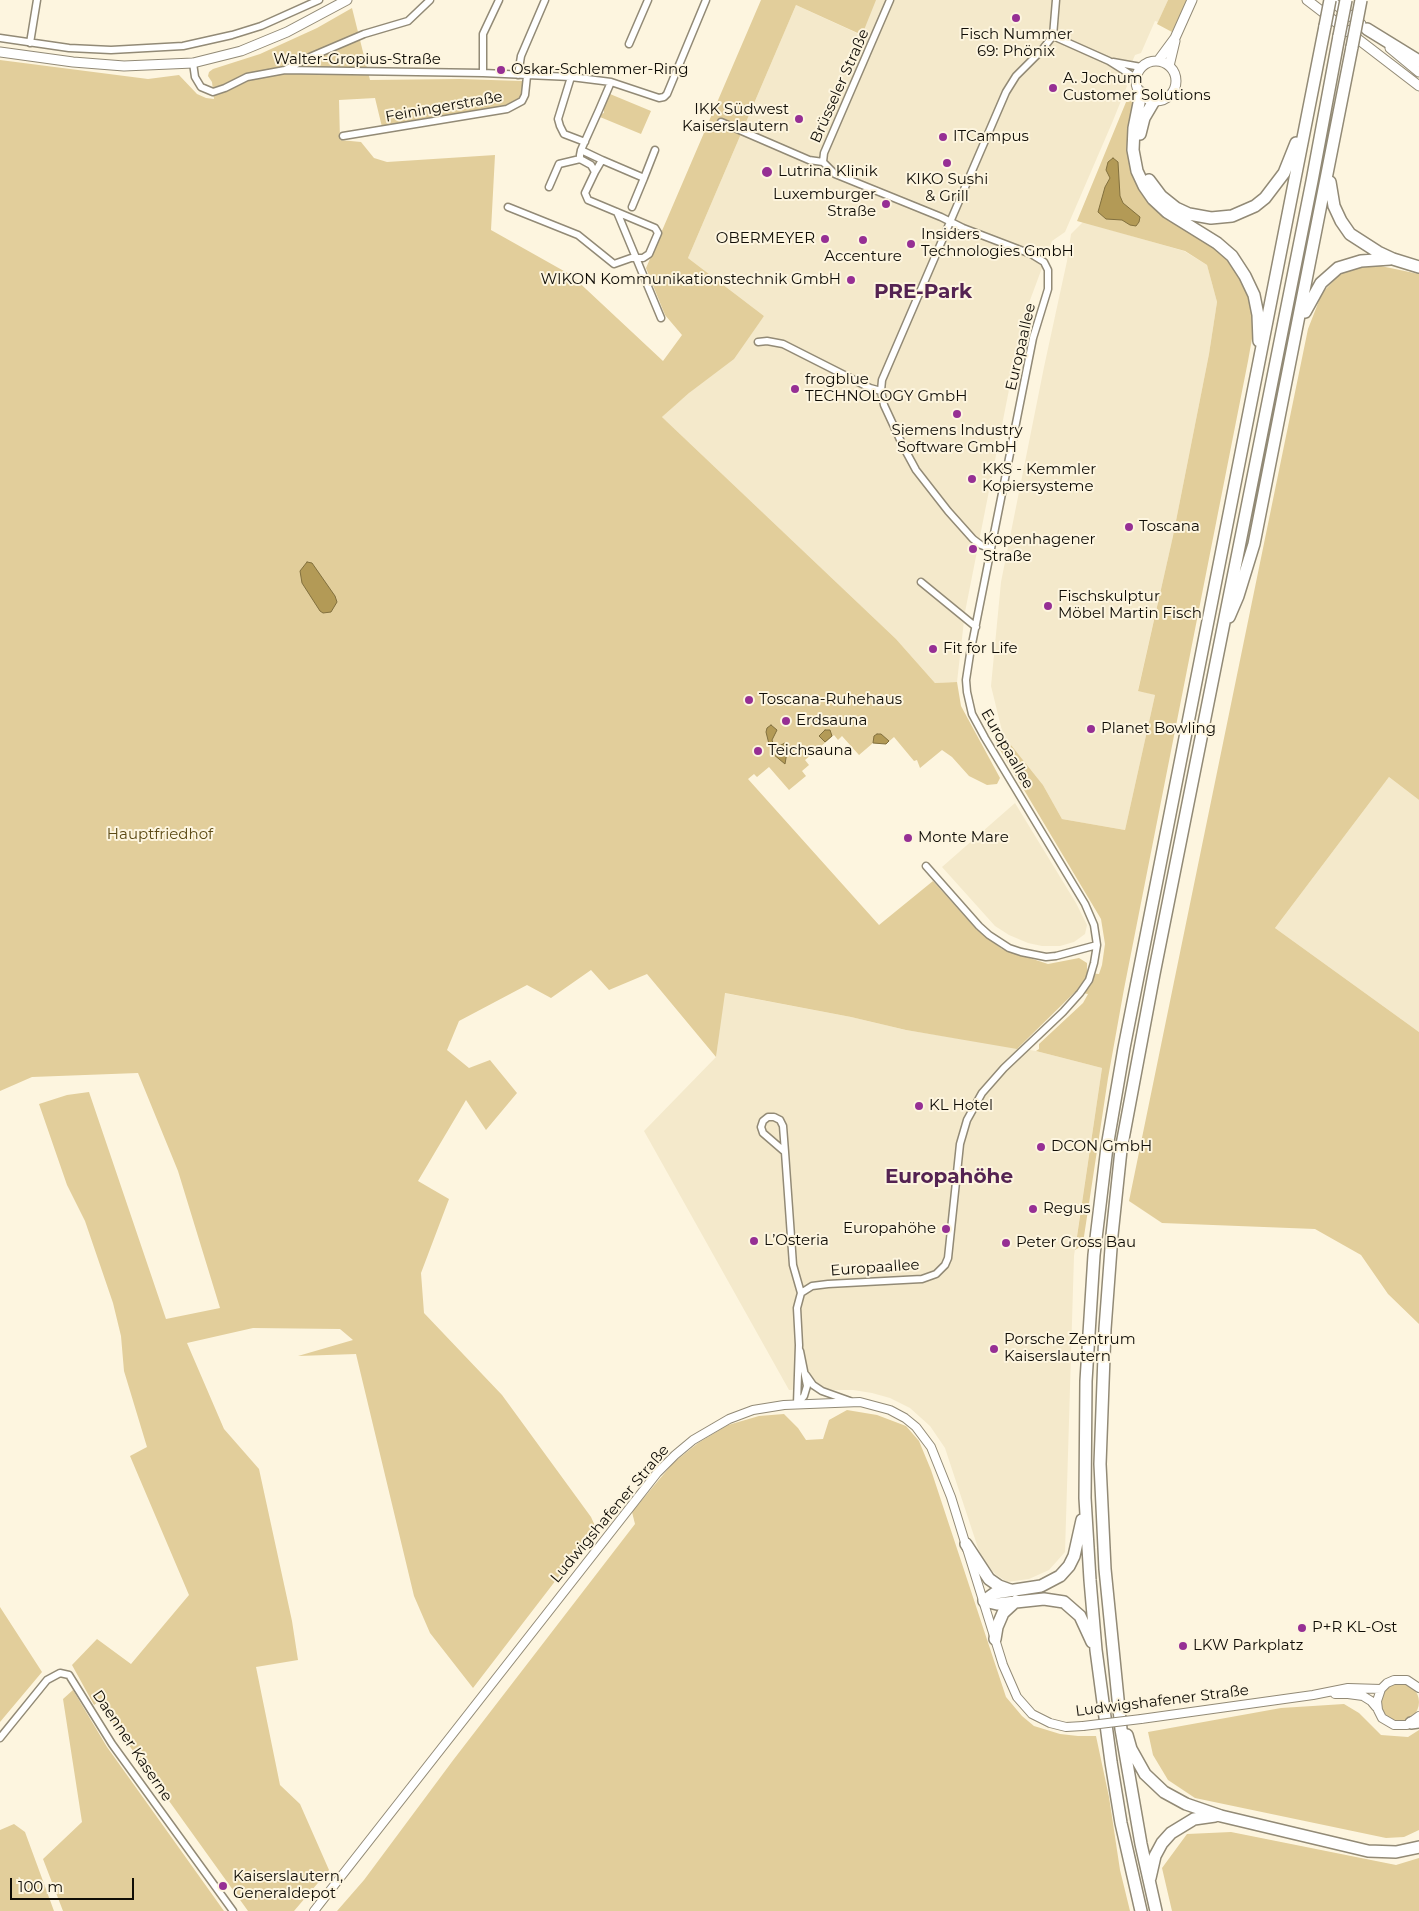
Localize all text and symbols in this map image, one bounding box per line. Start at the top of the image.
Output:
marker: Fisch Nummer 69: Phönix [1010,12,1022,24]
street label: Brüsseler Straße [807,26,873,146]
place label: Fisch Nummer 69: Phönix [960,26,1072,61]
street label: Walter-Gropius-Straße [273,51,441,69]
place label: Oskar-Schlemmer-Ring [511,61,688,79]
marker: Oskar-Schlemmer-Ring [495,64,507,76]
place label: A. Jochum Customer Solutions [1063,70,1211,105]
marker: A. Jochum Customer Solutions [1047,82,1059,94]
street label: Feiningerstraße [384,88,504,126]
place label: IKK Südwest Kaiserslautern [682,101,789,136]
marker: IKK Südwest Kaiserslautern [793,113,805,125]
place label: ITCampus [953,128,1029,146]
marker: ITCampus [937,131,949,143]
marker: KIKO Sushi & Grill [941,157,953,169]
place label: Lutrina Klinik [778,163,878,181]
marker: Lutrina Klinik [760,165,774,179]
place label: KIKO Sushi & Grill [906,171,988,206]
place label: Luxemburger Straße [773,186,876,221]
marker: Luxemburger Straße [880,198,892,210]
place label: Insiders Technologies GmbH [921,226,1074,261]
place label: OBERMEYER [716,230,815,248]
marker: OBERMEYER [819,233,831,245]
marker: Accenture [857,234,869,246]
marker: Insiders Technologies GmbH [905,238,917,250]
place label: Accenture [824,248,902,266]
place label: WIKON Kommunikationstechnik GmbH [541,271,841,289]
marker: WIKON Kommunikationstechnik GmbH [845,274,857,286]
district label: PRE-Park [874,280,972,304]
street label: Europaallee [1002,302,1040,392]
place label: frogblue TECHNOLOGY GmbH [805,371,967,406]
marker: frogblue TECHNOLOGY GmbH [789,383,801,395]
marker: Siemens Industry Software GmbH [951,408,963,420]
place label: Siemens Industry Software GmbH [891,422,1023,457]
place label: KKS - Kemmler Kopiersysteme [982,461,1096,496]
marker: KKS - Kemmler Kopiersysteme [966,473,978,485]
place label: Toscana [1139,518,1200,536]
marker: Toscana [1123,521,1135,533]
place label: Kopenhagener Straße [983,531,1096,566]
marker: Kopenhagener Straße [967,543,979,555]
place label: Fischskulptur Möbel Martin Fisch [1058,588,1202,623]
marker: Fischskulptur Möbel Martin Fisch [1042,600,1054,612]
place label: Fit for Life [943,640,1018,658]
marker: Fit for Life [927,643,939,655]
place label: Toscana-Ruhehaus [759,691,902,709]
marker: Toscana-Ruhehaus [743,694,755,706]
street label: Europaallee [977,706,1037,792]
place label: Erdsauna [796,712,867,730]
marker: Erdsauna [780,715,792,727]
place label: Planet Bowling [1101,720,1216,738]
marker: Planet Bowling [1085,723,1097,735]
place label: Teichsauna [768,742,853,760]
marker: Teichsauna [752,745,764,757]
park label: Hauptfriedhof [107,826,213,844]
place label: Monte Mare [918,829,1009,847]
marker: Monte Mare [902,832,914,844]
place label: KL Hotel [929,1097,993,1115]
marker: KL Hotel [913,1100,925,1112]
place label: DCON GmbH [1051,1138,1152,1156]
marker: DCON GmbH [1035,1141,1047,1153]
district label: Europahöhe [885,1165,1013,1189]
place label: Regus [1043,1200,1091,1218]
marker: Regus [1027,1203,1039,1215]
place label: Europahöhe [843,1220,936,1238]
marker: Europahöhe [940,1223,952,1235]
place label: L’Osteria [764,1232,829,1250]
place label: Peter Gross Bau [1016,1234,1136,1252]
marker: L’Osteria [748,1235,760,1247]
marker: Peter Gross Bau [1000,1237,1012,1249]
street label: Europaallee [830,1256,920,1280]
place label: Porsche Zentrum Kaiserslautern [1004,1331,1136,1366]
marker: Porsche Zentrum Kaiserslautern [988,1343,1000,1355]
street label: Ludwigshafener Straße [547,1441,673,1587]
place label: P+R KL-Ost [1312,1619,1397,1637]
marker: P+R KL-Ost [1296,1622,1308,1634]
place label: LKW Parkplatz [1193,1637,1303,1655]
marker: LKW Parkplatz [1177,1640,1189,1652]
street label: Ludwigshafener Straße [1074,1681,1250,1721]
street label: Daenner Kaserne [88,1687,176,1805]
scale bar [12,1868,136,1900]
place label: Kaiserslautern, Generaldepot [233,1868,343,1903]
text: 100 m [18,1877,63,1896]
marker: Kaiserslautern, Generaldepot [217,1880,229,1892]

